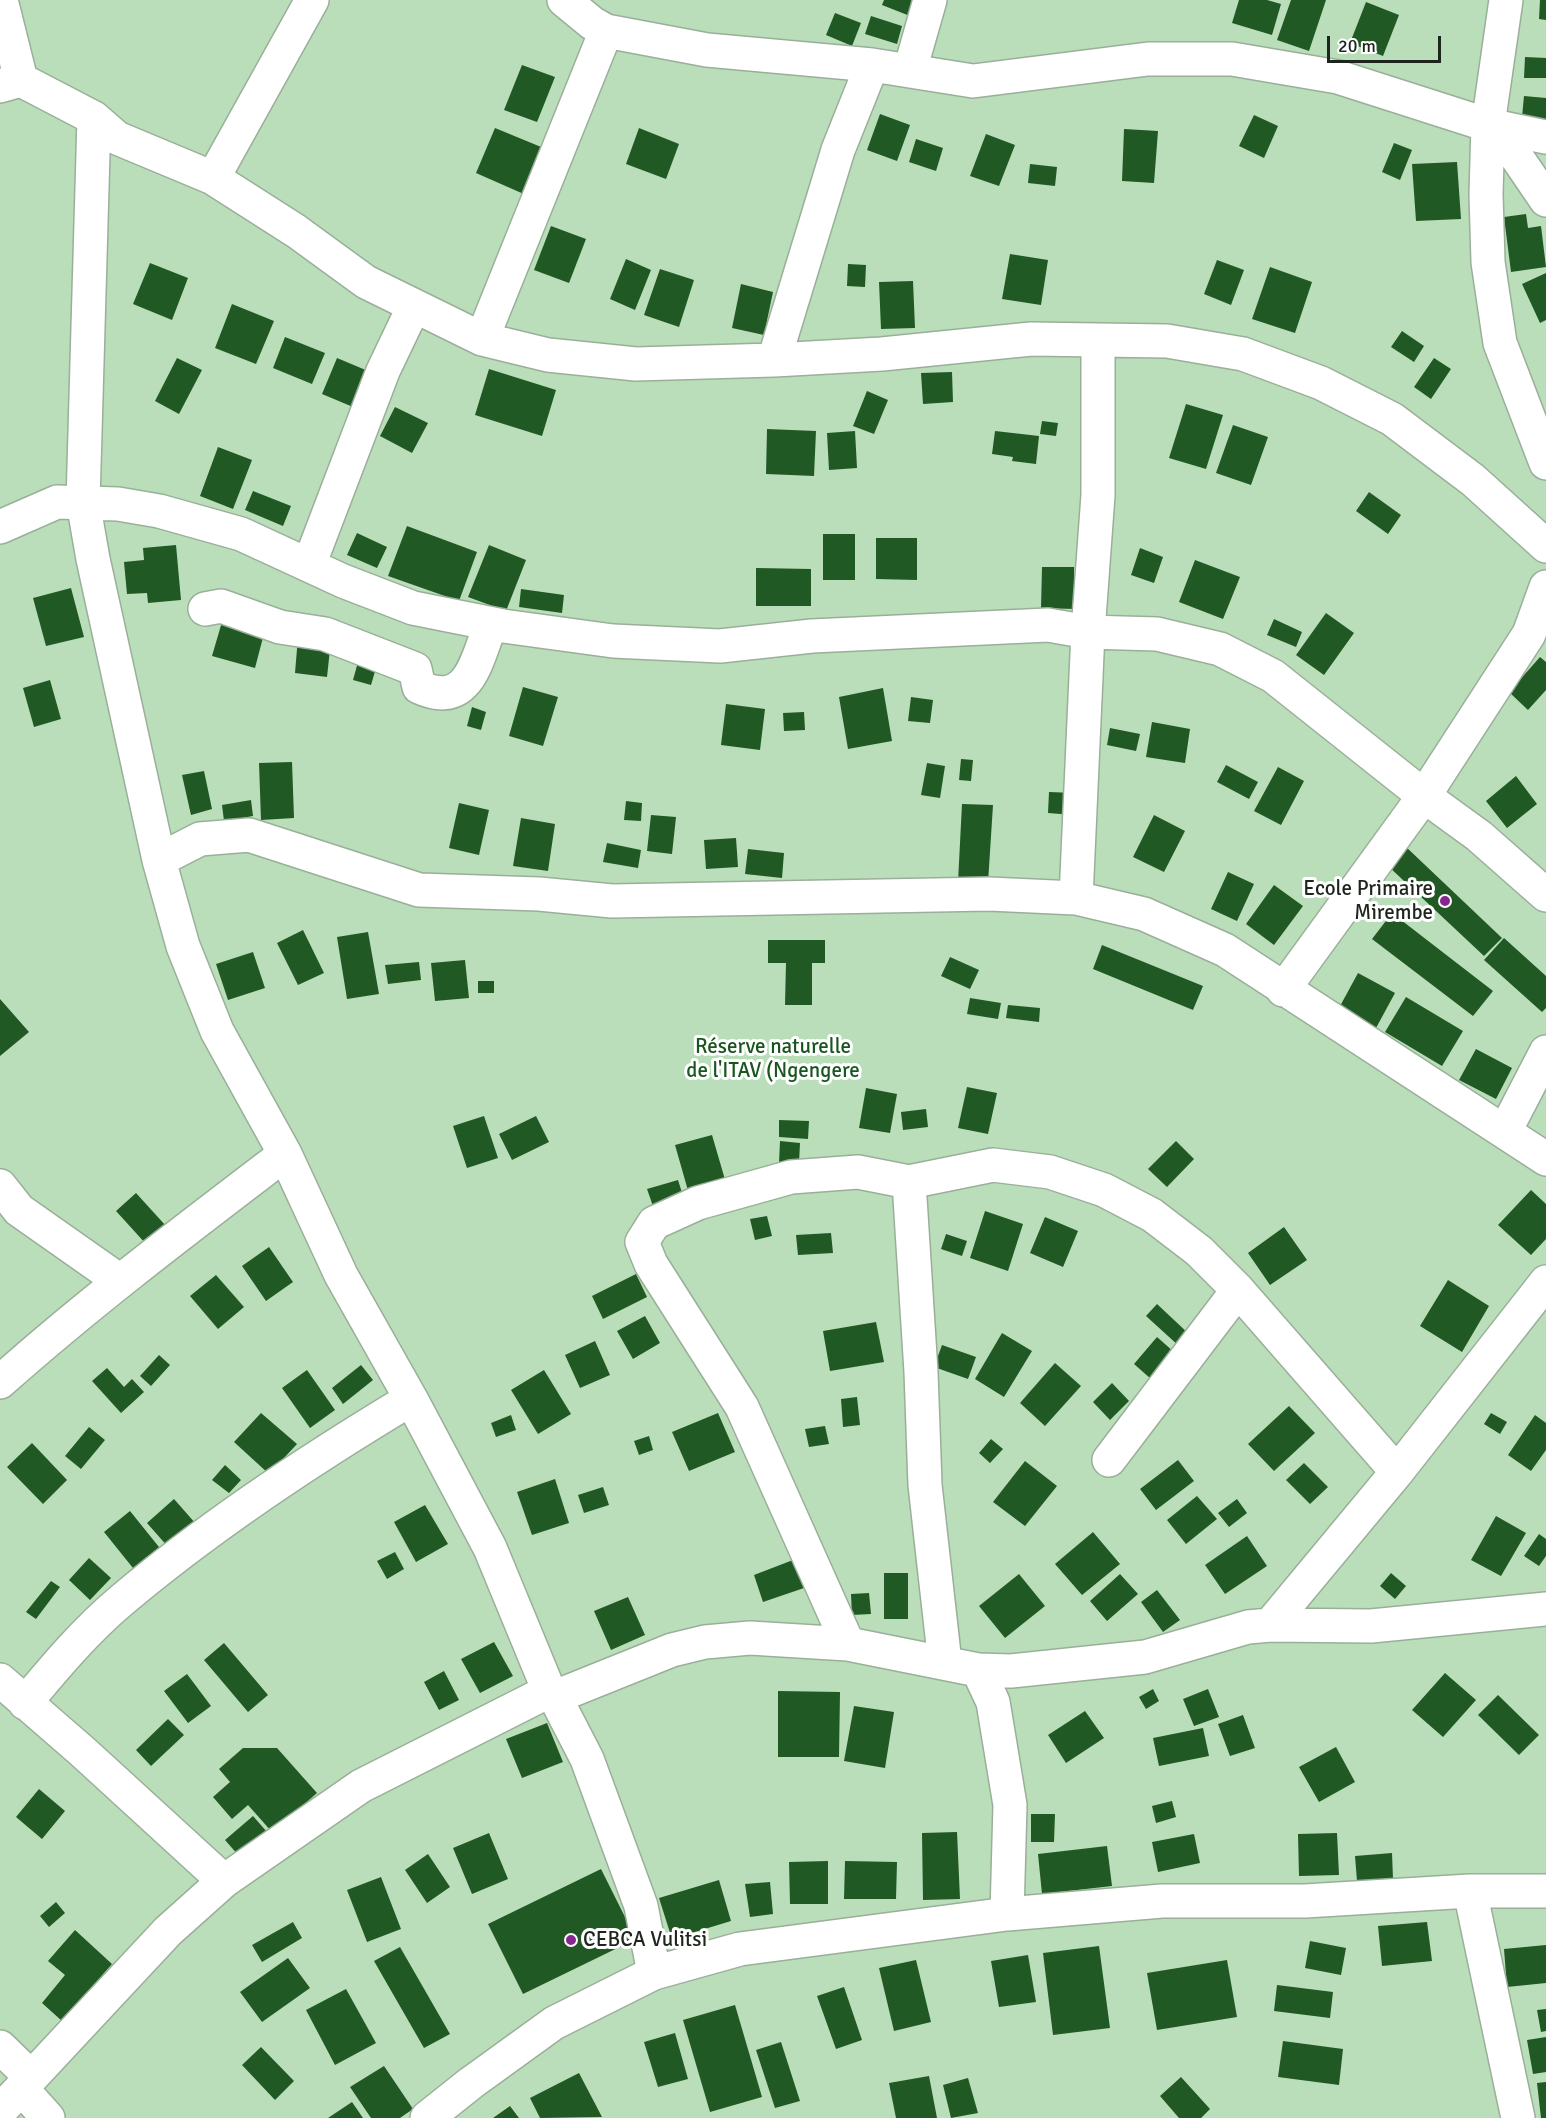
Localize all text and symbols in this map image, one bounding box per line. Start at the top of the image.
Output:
scale bar [1330,24,1444,62]
text: 20 m [1338,35,1376,57]
place label: Ecole Primaire Mirembe [1303,876,1433,926]
marker: Ecole Primaire Mirembe [1438,894,1452,908]
park label: Réserve naturelle de l'ITAV (Ngengere [686,1034,860,1084]
place label: CEBCA Vulitsi [583,1927,707,1953]
marker: CEBCA Vulitsi [564,1933,578,1947]

